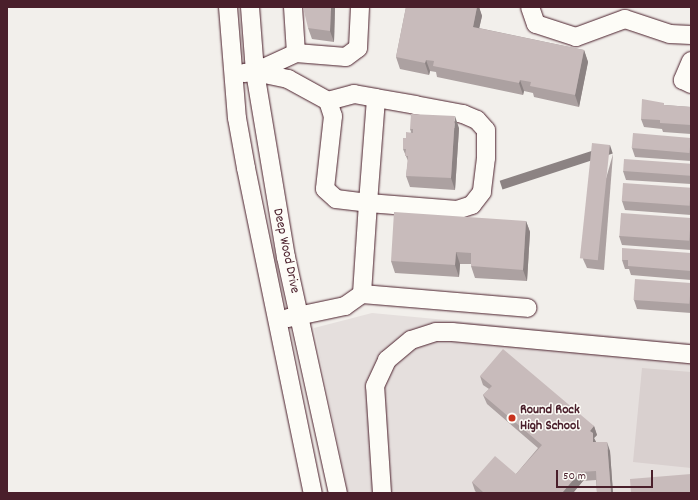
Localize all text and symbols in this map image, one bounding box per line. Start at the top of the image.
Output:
street label: Deep Wood Drive [269,207,303,295]
place label: Round Rock High School [520,402,580,434]
marker: Round Rock High School [507,413,517,423]
scale bar [558,462,655,488]
text: 50 m [563,468,586,485]

